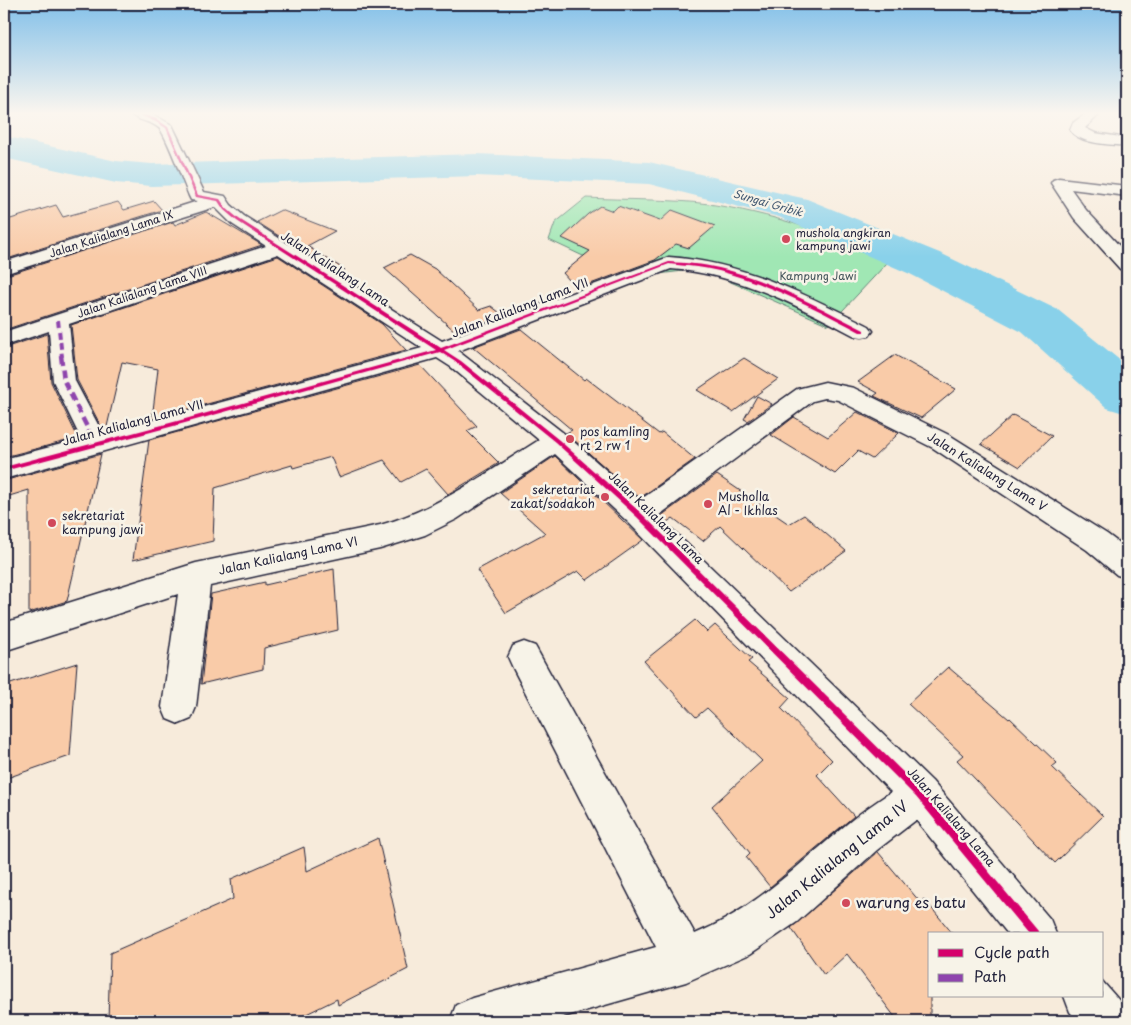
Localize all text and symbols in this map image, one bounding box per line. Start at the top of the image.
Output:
water label: Sungai Gribik [731,184,806,221]
street label: Jalan Kalialang Lama IX [47,205,175,262]
place label: mushola angkiran kampung jawi [796,224,891,254]
street label: Jalan Kalialang Lama [278,226,394,310]
marker: mushola angkiran kampung jawi [780,233,792,245]
street label: Jalan Kalialang Lama VIII [74,261,209,322]
park label: Kampung Jawi [779,267,857,284]
street label: Jalan Kalialang Lama VII [449,273,591,342]
street label: Jalan Kalialang Lama VII [60,395,205,450]
place label: pos kamling rt 2 rw 1 [580,422,649,454]
street label: Jalan Kalialang Lama V [924,427,1051,515]
marker: pos kamling rt 2 rw 1 [564,433,576,445]
street label: Jalan Kalialang Lama [605,467,709,568]
place label: sekretariat zakat/sodakoh [510,480,595,512]
place label: Musholla Al - Ikhlas [718,487,778,519]
marker: sekretariat zakat/sodakoh [599,491,611,503]
marker: Musholla Al - Ikhlas [702,498,714,510]
place label: sekretariat kampung jawi [62,506,143,538]
marker: sekretariat kampung jawi [46,517,58,529]
street label: Jalan Kalialang Lama VI [217,531,359,579]
street label: Jalan Kalialang Lama [903,763,1000,870]
street label: Jalan Kalialang Lama IV [760,794,912,924]
place label: warung es batu [856,890,966,913]
marker: warung es batu [840,897,852,909]
legend [928,932,1104,998]
text: Cycle path [974,940,1050,963]
text: Path [974,964,1006,987]

